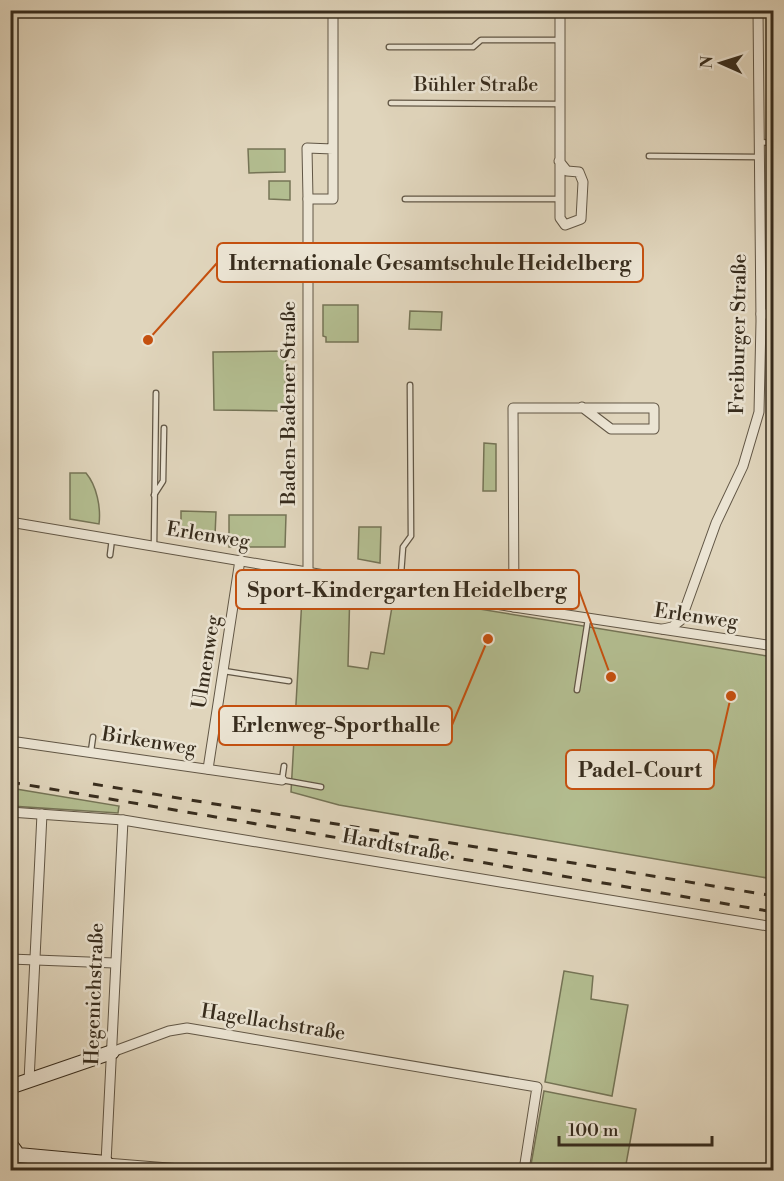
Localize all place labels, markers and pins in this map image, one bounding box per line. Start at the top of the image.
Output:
callout: Internationale Gesamtschule Heidelberg [217,243,643,282]
callout: Sport-Kindergarten Heidelberg [236,570,579,609]
callout: Erlenweg-Sporthalle [219,706,452,745]
callout: Padel-Court [566,750,714,789]

